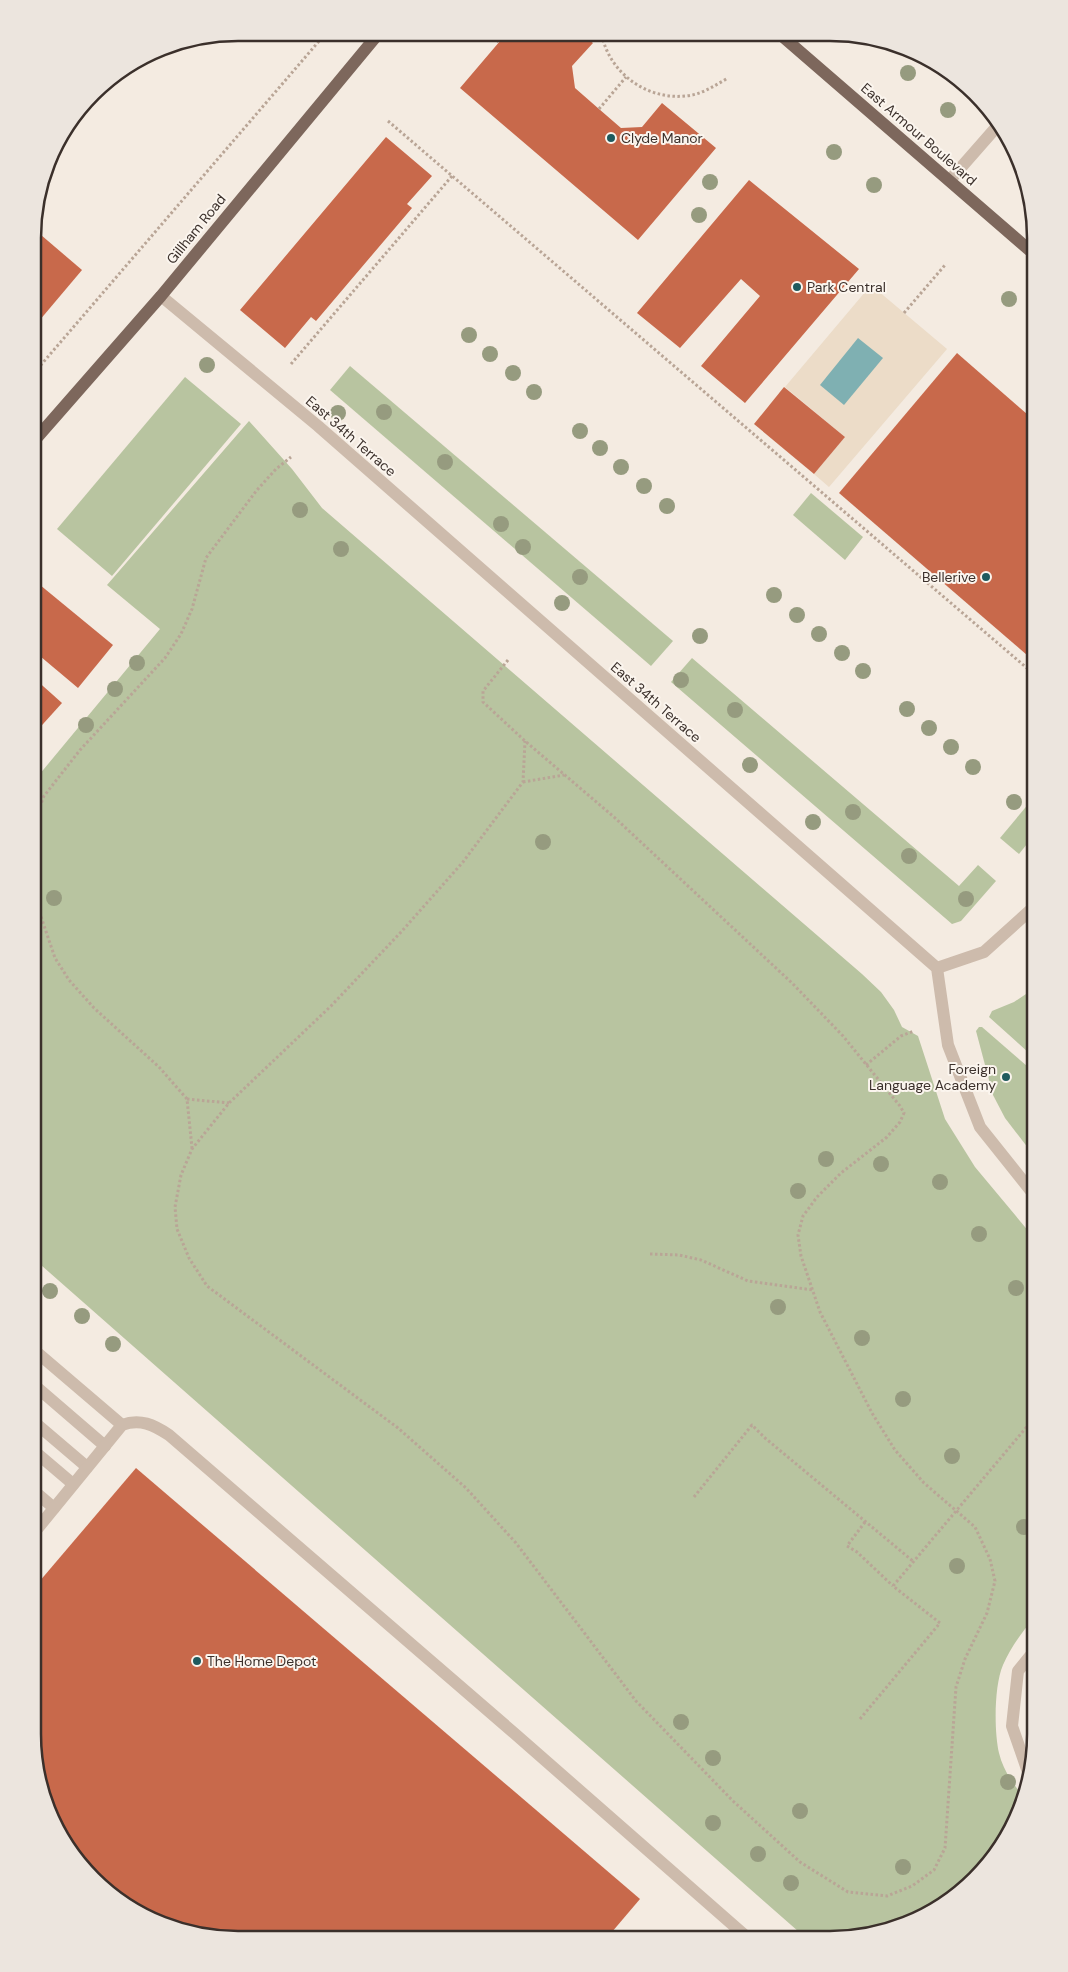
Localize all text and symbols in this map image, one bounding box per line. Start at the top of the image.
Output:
street label: East Armour Boulevard [857,79,981,189]
place label: Clyde Manor [621,129,703,147]
marker: Clyde Manor [605,132,617,144]
street label: Gillham Road [162,190,230,268]
place label: Park Central [807,278,886,296]
marker: Park Central [791,281,803,293]
street label: East 34th Terrace [302,392,400,480]
place label: Bellerive [922,568,976,586]
marker: Bellerive [980,571,992,583]
street label: East 34th Terrace [607,658,705,746]
place label: Foreign Language Academy [869,1060,996,1094]
marker: Foreign Language Academy [1000,1071,1012,1083]
place label: The Home Depot [207,1652,316,1670]
marker: The Home Depot [191,1655,203,1667]

